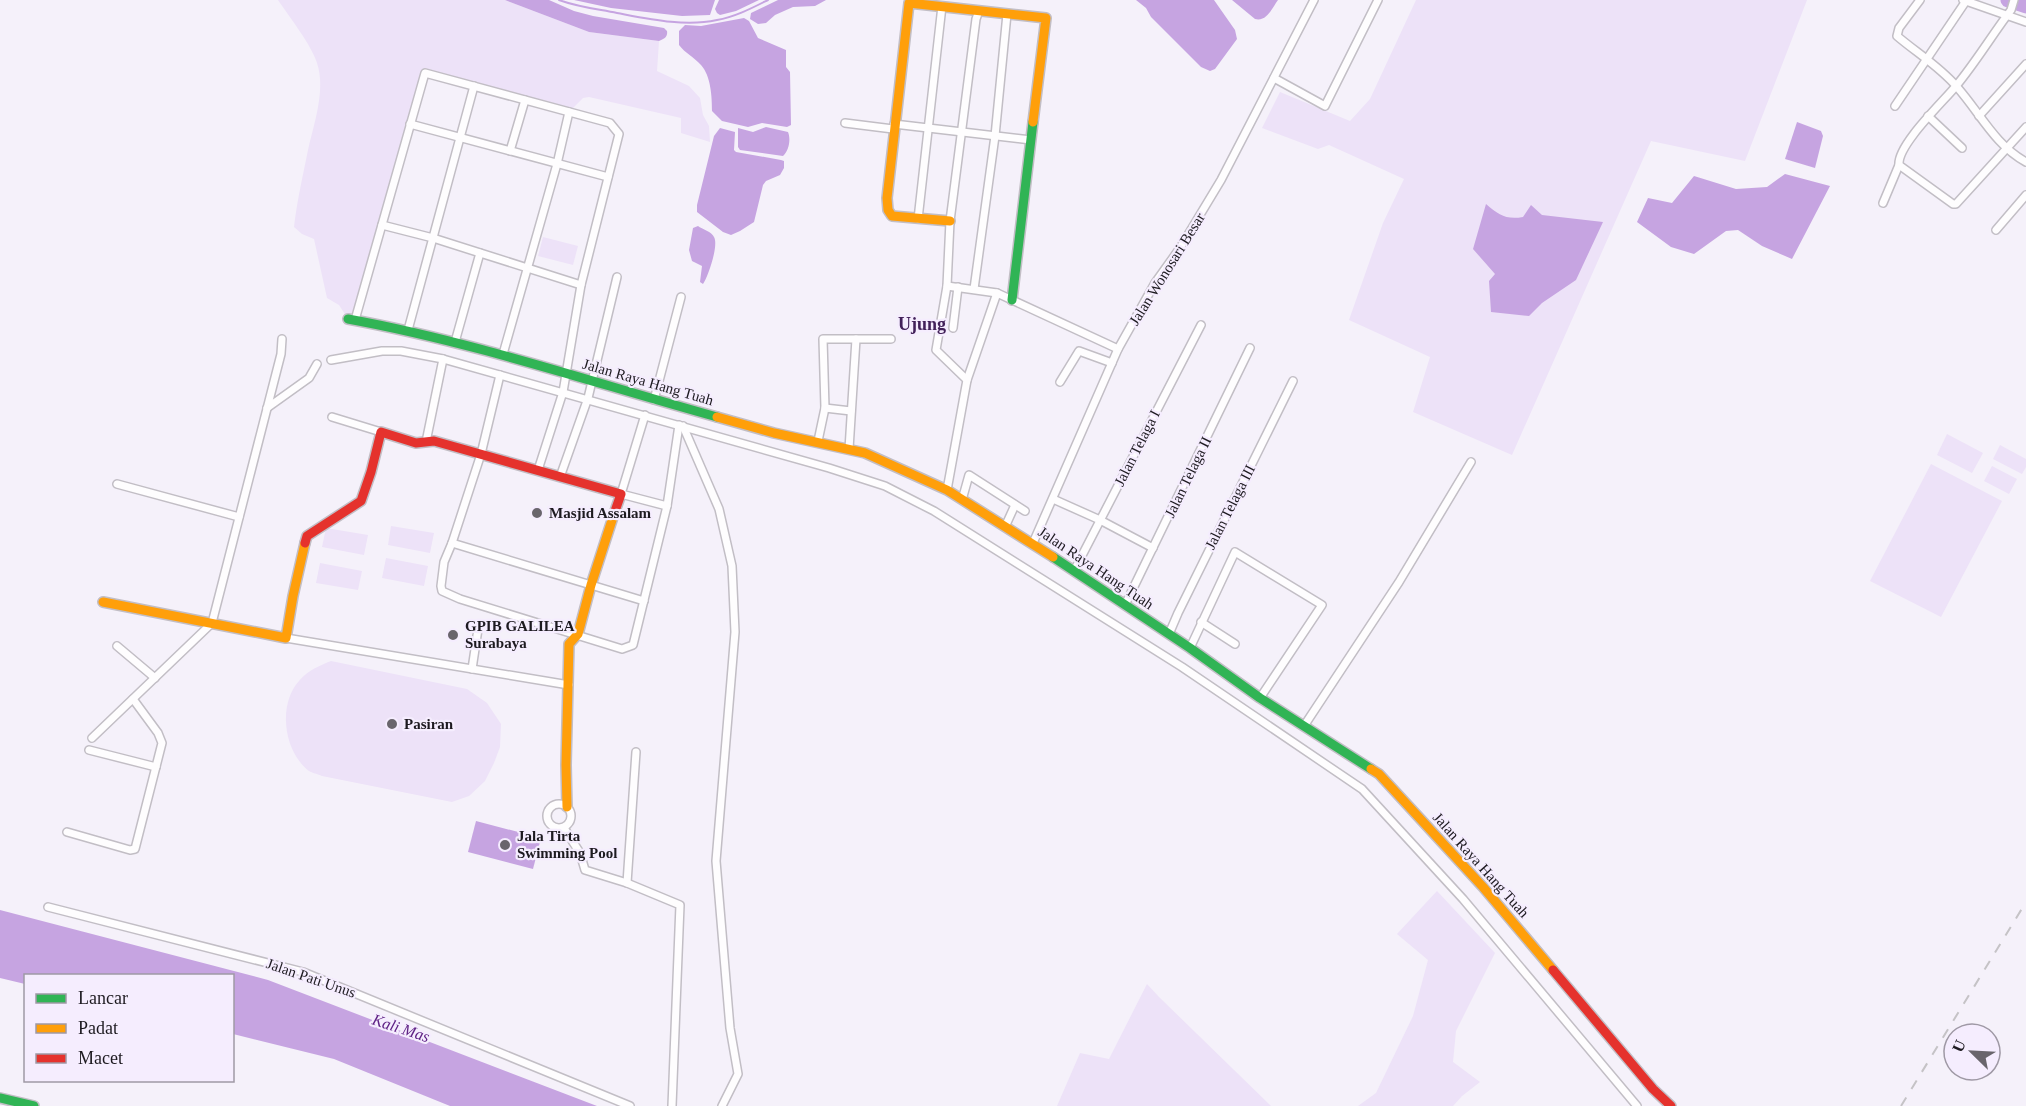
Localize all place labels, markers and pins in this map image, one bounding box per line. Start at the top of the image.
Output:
place label: Masjid Assalam [549,505,652,521]
marker: Masjid Assalam [530,506,544,520]
place label: GPIB GALILEA Surabaya [465,618,575,651]
marker: GPIB GALILEA Surabaya [446,628,460,642]
place label: Pasiran [404,716,454,732]
marker: Pasiran [385,717,399,731]
place label: Jala Tirta Swimming Pool [517,828,617,861]
marker: Jala Tirta Swimming Pool [498,838,512,852]

